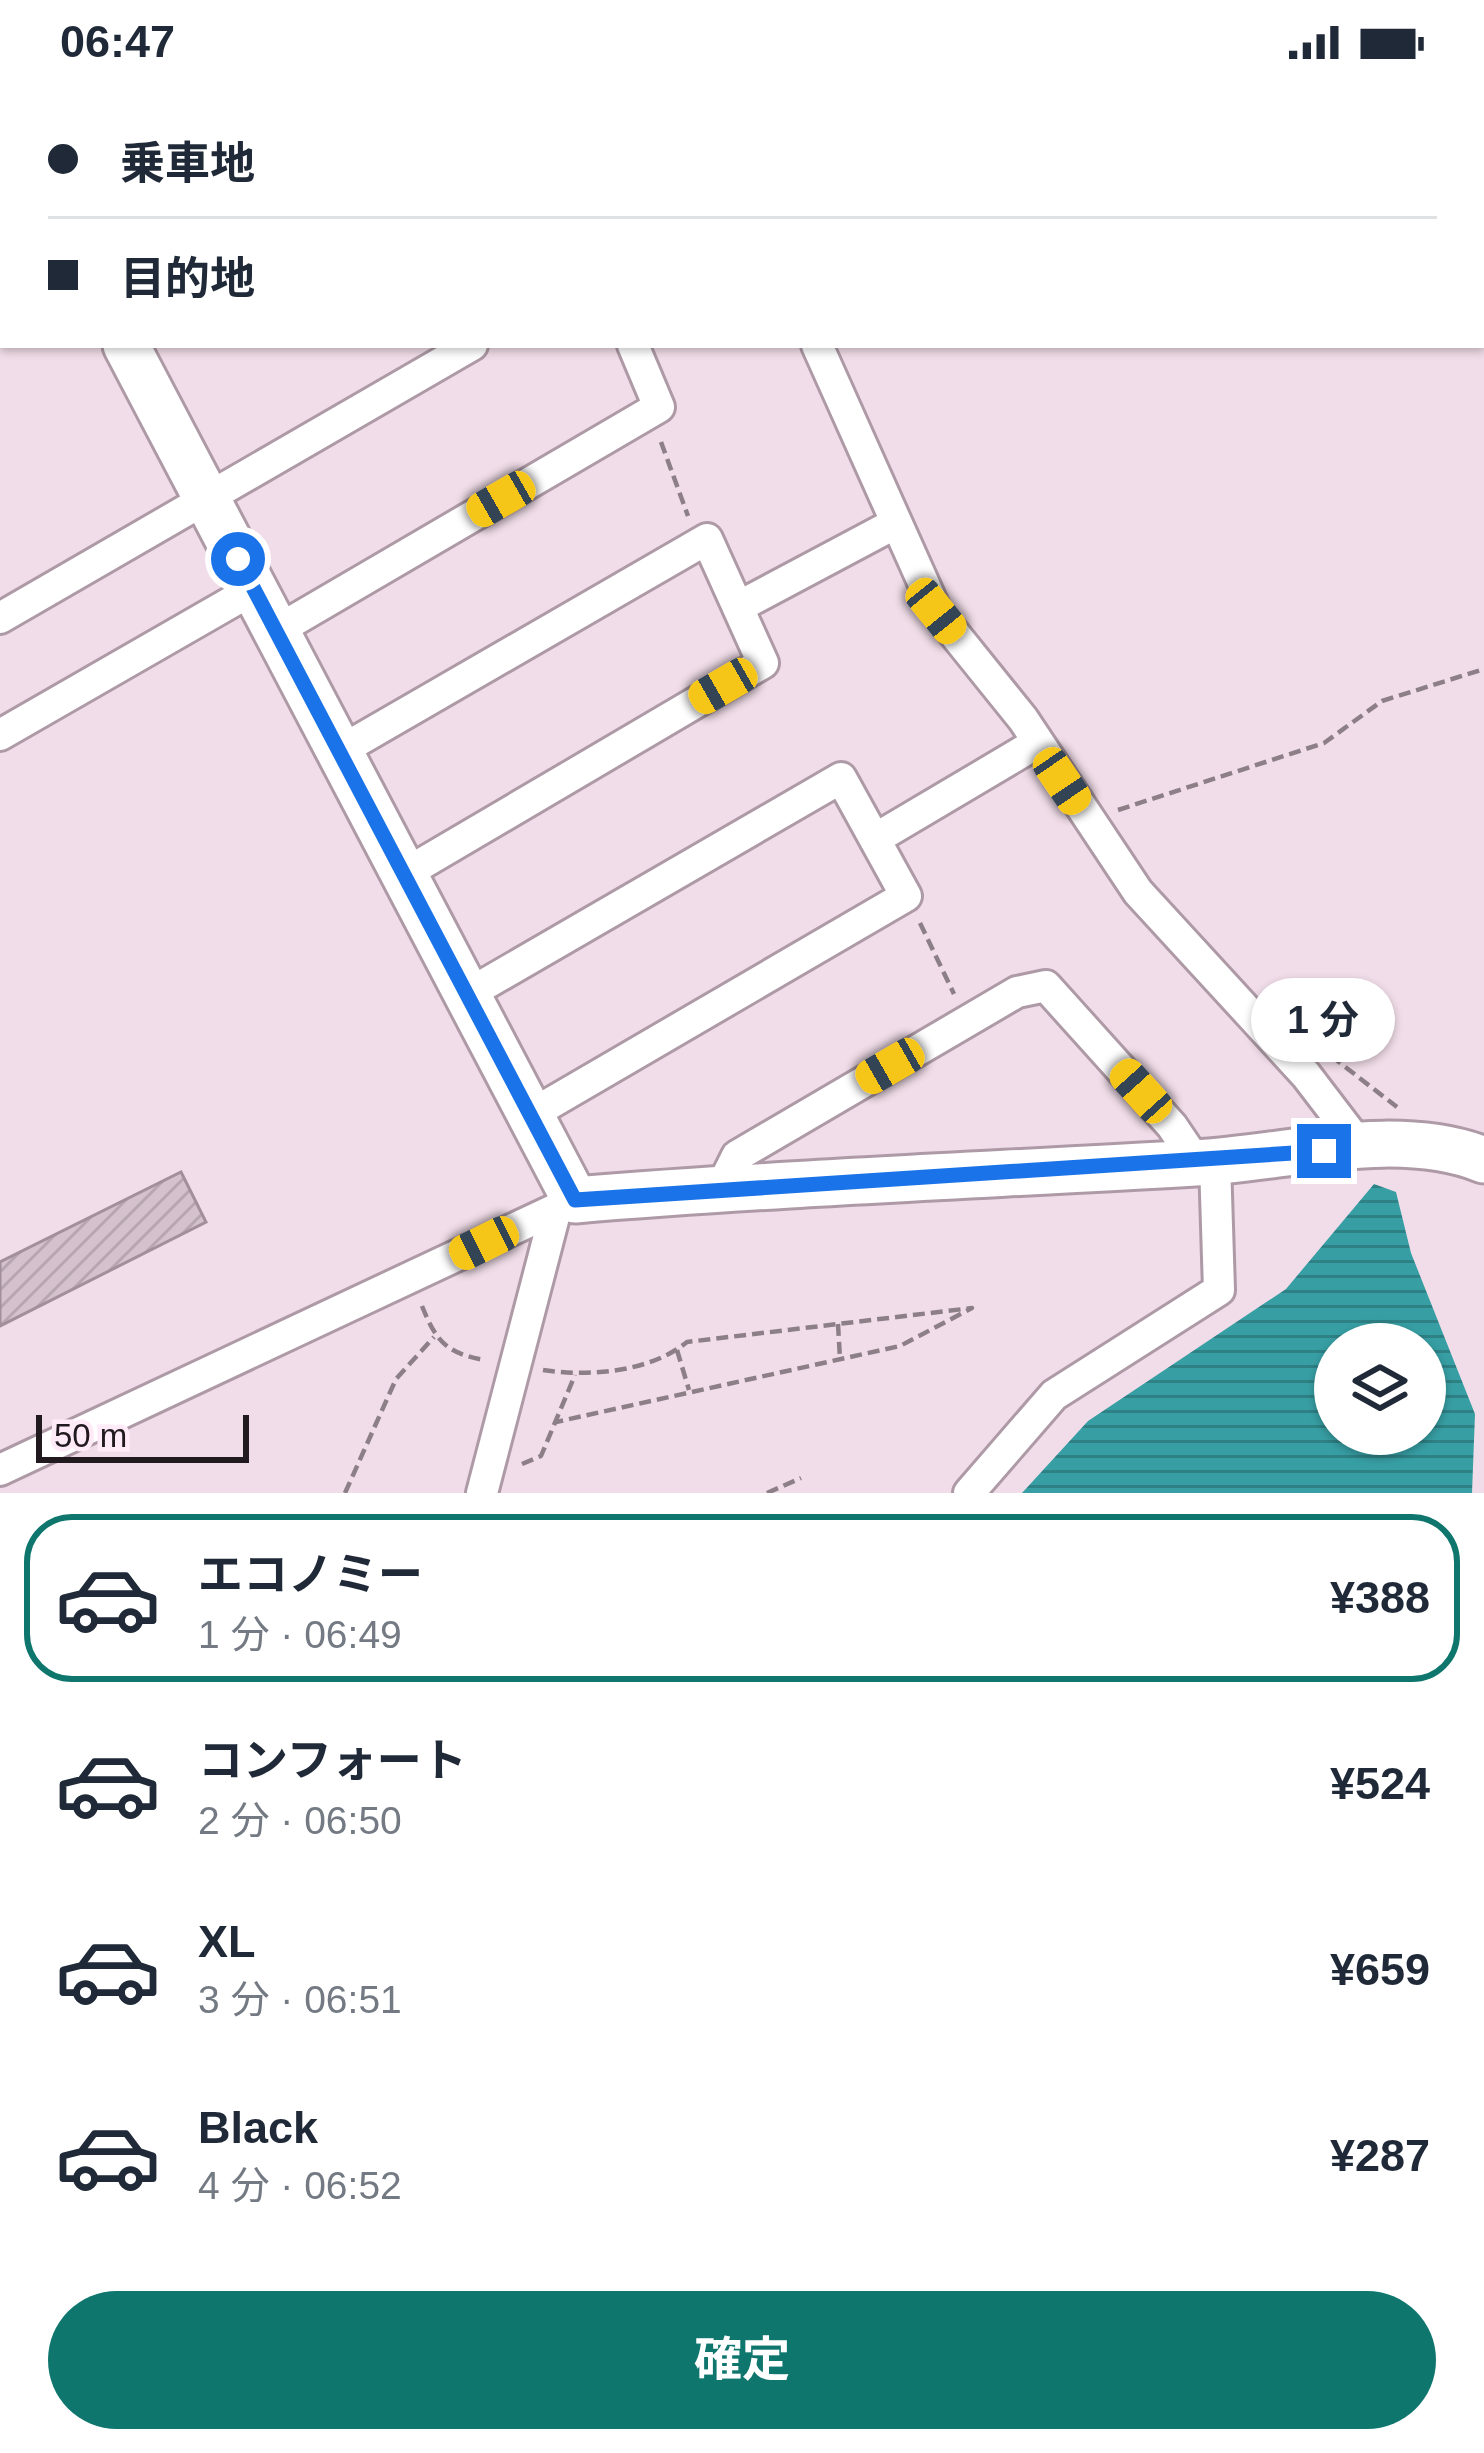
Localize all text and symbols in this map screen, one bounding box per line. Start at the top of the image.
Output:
text: 06:47 [60,16,175,67]
text: 乗車地 [120,138,255,189]
text: 目的地 [120,253,255,304]
car [461,465,541,533]
route start [211,532,265,586]
car [899,572,973,650]
car [683,652,763,720]
car [1027,741,1097,821]
callout: 1 分 [1252,977,1396,1061]
text: 1 分 [1287,998,1359,1041]
car [850,1032,930,1100]
car [1104,1052,1178,1130]
route end [1297,1124,1351,1178]
car [444,1211,524,1275]
map controls [1314,1323,1446,1455]
button: layers [1314,1323,1446,1455]
scale bar [36,1409,249,1462]
text: 50 m [54,1417,127,1454]
icon: car [54,1544,162,1652]
text: エコノミー [198,1549,423,1600]
text: ¥388 [1330,1572,1430,1623]
text: 1 分 · 06:49 [198,1613,402,1656]
icon: car [54,1730,162,1838]
text: コンフォート [198,1735,467,1786]
text: ¥524 [1330,1758,1430,1809]
text: 2 分 · 06:50 [198,1799,402,1842]
icon: car [54,1916,162,2024]
text: XL [198,1916,256,1967]
text: ¥659 [1330,1944,1430,1995]
text: 3 分 · 06:51 [198,1978,402,2021]
icon: car [54,2102,162,2210]
text: Black [198,2102,318,2153]
text: ¥287 [1330,2130,1430,2181]
text: 4 分 · 06:52 [198,2164,402,2207]
button: 確定 [48,2291,1436,2429]

